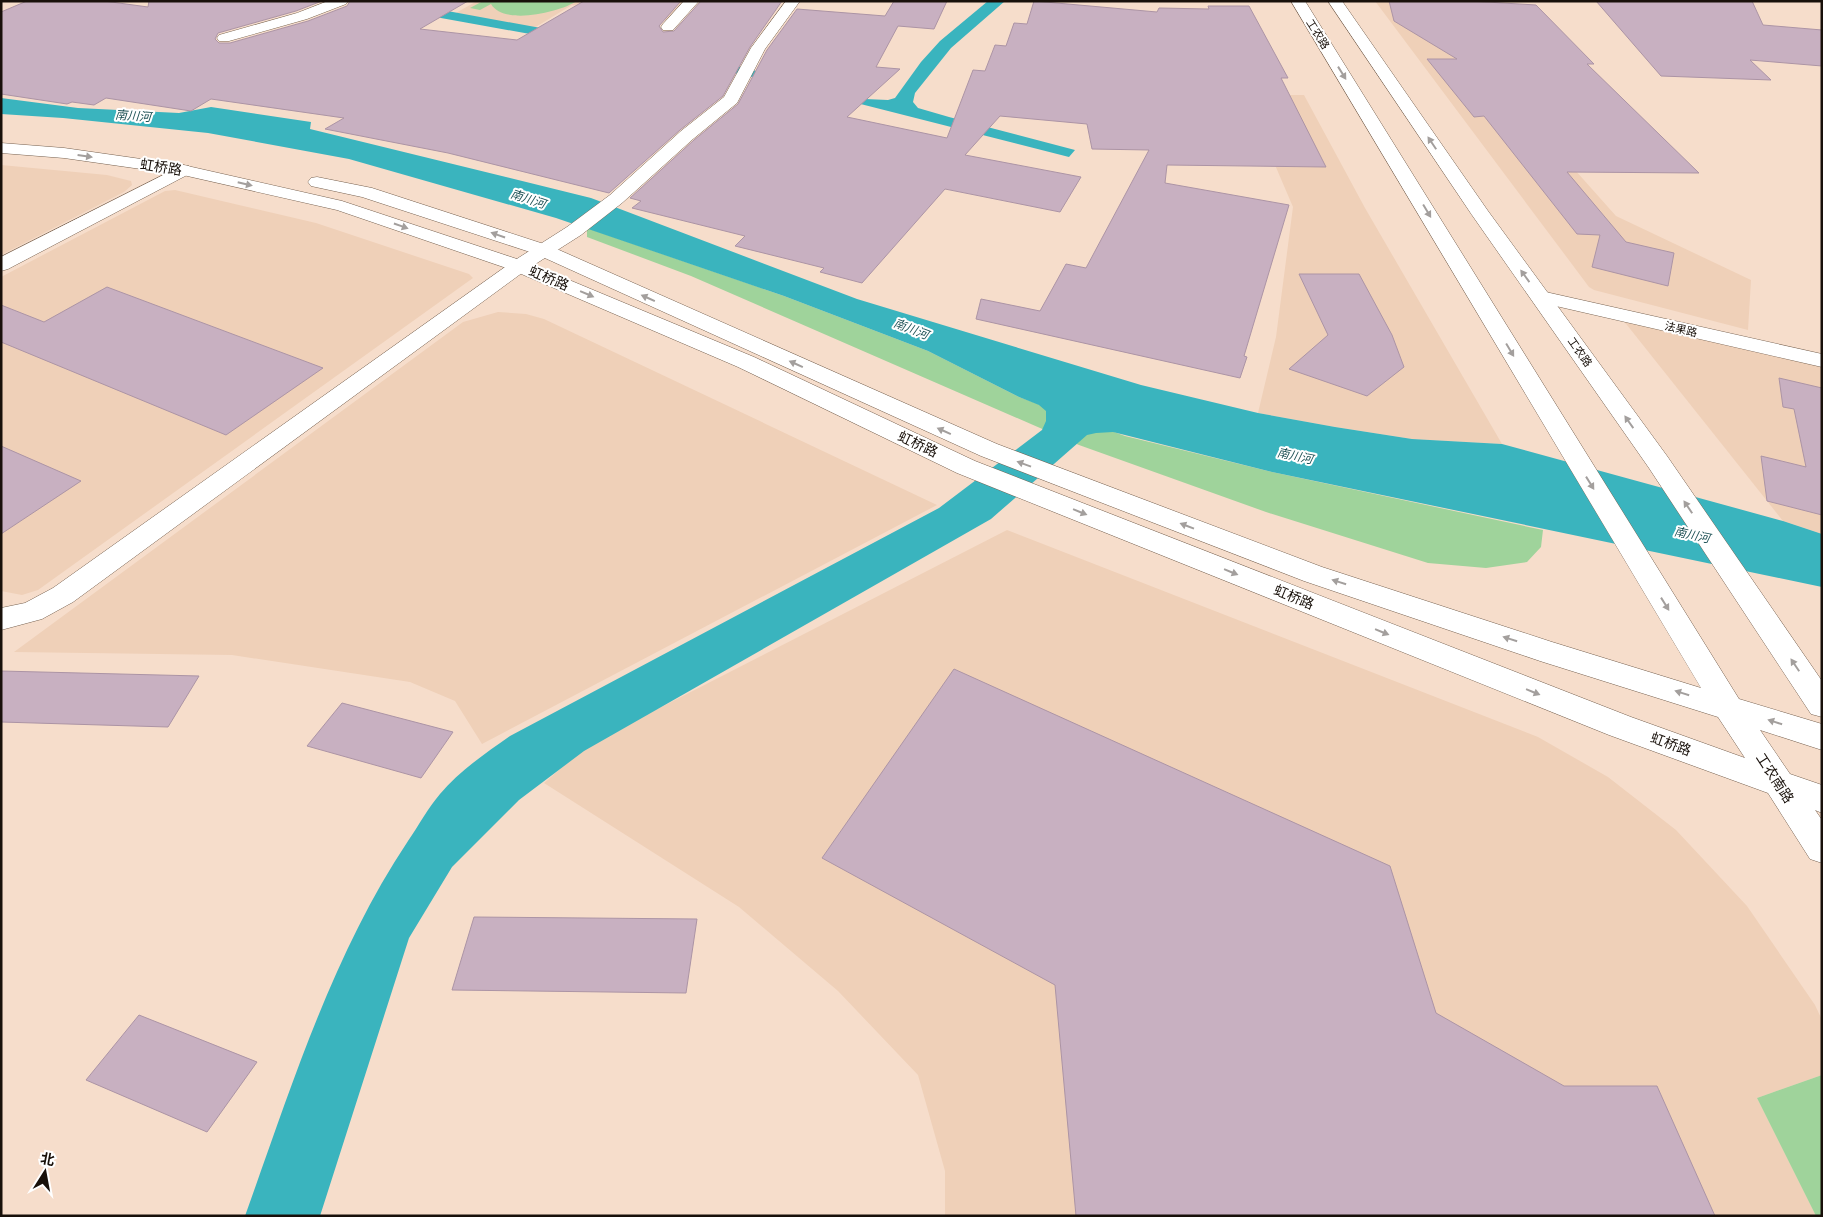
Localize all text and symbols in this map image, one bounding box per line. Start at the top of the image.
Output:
street label: 工农路 [1304,17,1332,51]
one-way arrow [1337,66,1346,79]
water label: 南川河 [115,108,153,124]
one-way arrow [1427,136,1437,149]
one-way arrow [77,153,93,161]
street label: 虹桥路 [139,156,183,178]
one-way arrow [237,180,252,188]
water label: 南川河 [509,187,549,212]
one-way arrow [1423,204,1432,217]
one-way arrow [394,223,409,230]
one-way arrow [490,231,505,239]
street label: 虹桥路 [527,262,571,294]
one-way arrow [1520,269,1530,282]
one-way arrow [579,291,594,299]
one-way arrow [641,294,655,302]
water label: 南川河 [892,316,932,343]
street label: 法果路 [1664,319,1698,339]
street label: 工农路 [1566,335,1594,369]
one-way arrow [1506,344,1515,357]
one-way arrow [789,360,803,368]
one-way arrow [1624,415,1634,429]
one-way arrow [937,426,951,434]
street label: 虹桥路 [896,428,940,460]
water label: 南川河 [1276,445,1316,467]
one-way arrow [1017,460,1032,467]
one-way arrow [1586,476,1595,489]
one-way arrow [1683,500,1693,514]
one-way arrow [1073,508,1088,516]
one-way arrow [1179,522,1194,530]
water label: 南川河 [1673,524,1713,546]
one-way arrow [1224,568,1238,576]
one-way arrow [1331,578,1346,586]
street label: 虹桥路 [1272,582,1316,612]
one-way arrow [1660,598,1670,611]
one-way arrow [1375,628,1389,636]
one-way arrow [1502,635,1517,643]
one-way arrow [1790,658,1799,671]
one-way arrow [1526,688,1540,696]
one-way arrow [1674,688,1689,696]
one-way arrow [1768,718,1783,726]
street label: 虹桥路 [1649,729,1693,759]
street label: 工农南路 [1753,750,1797,806]
north arrow [20,1147,70,1197]
text: 北 [39,1150,56,1168]

